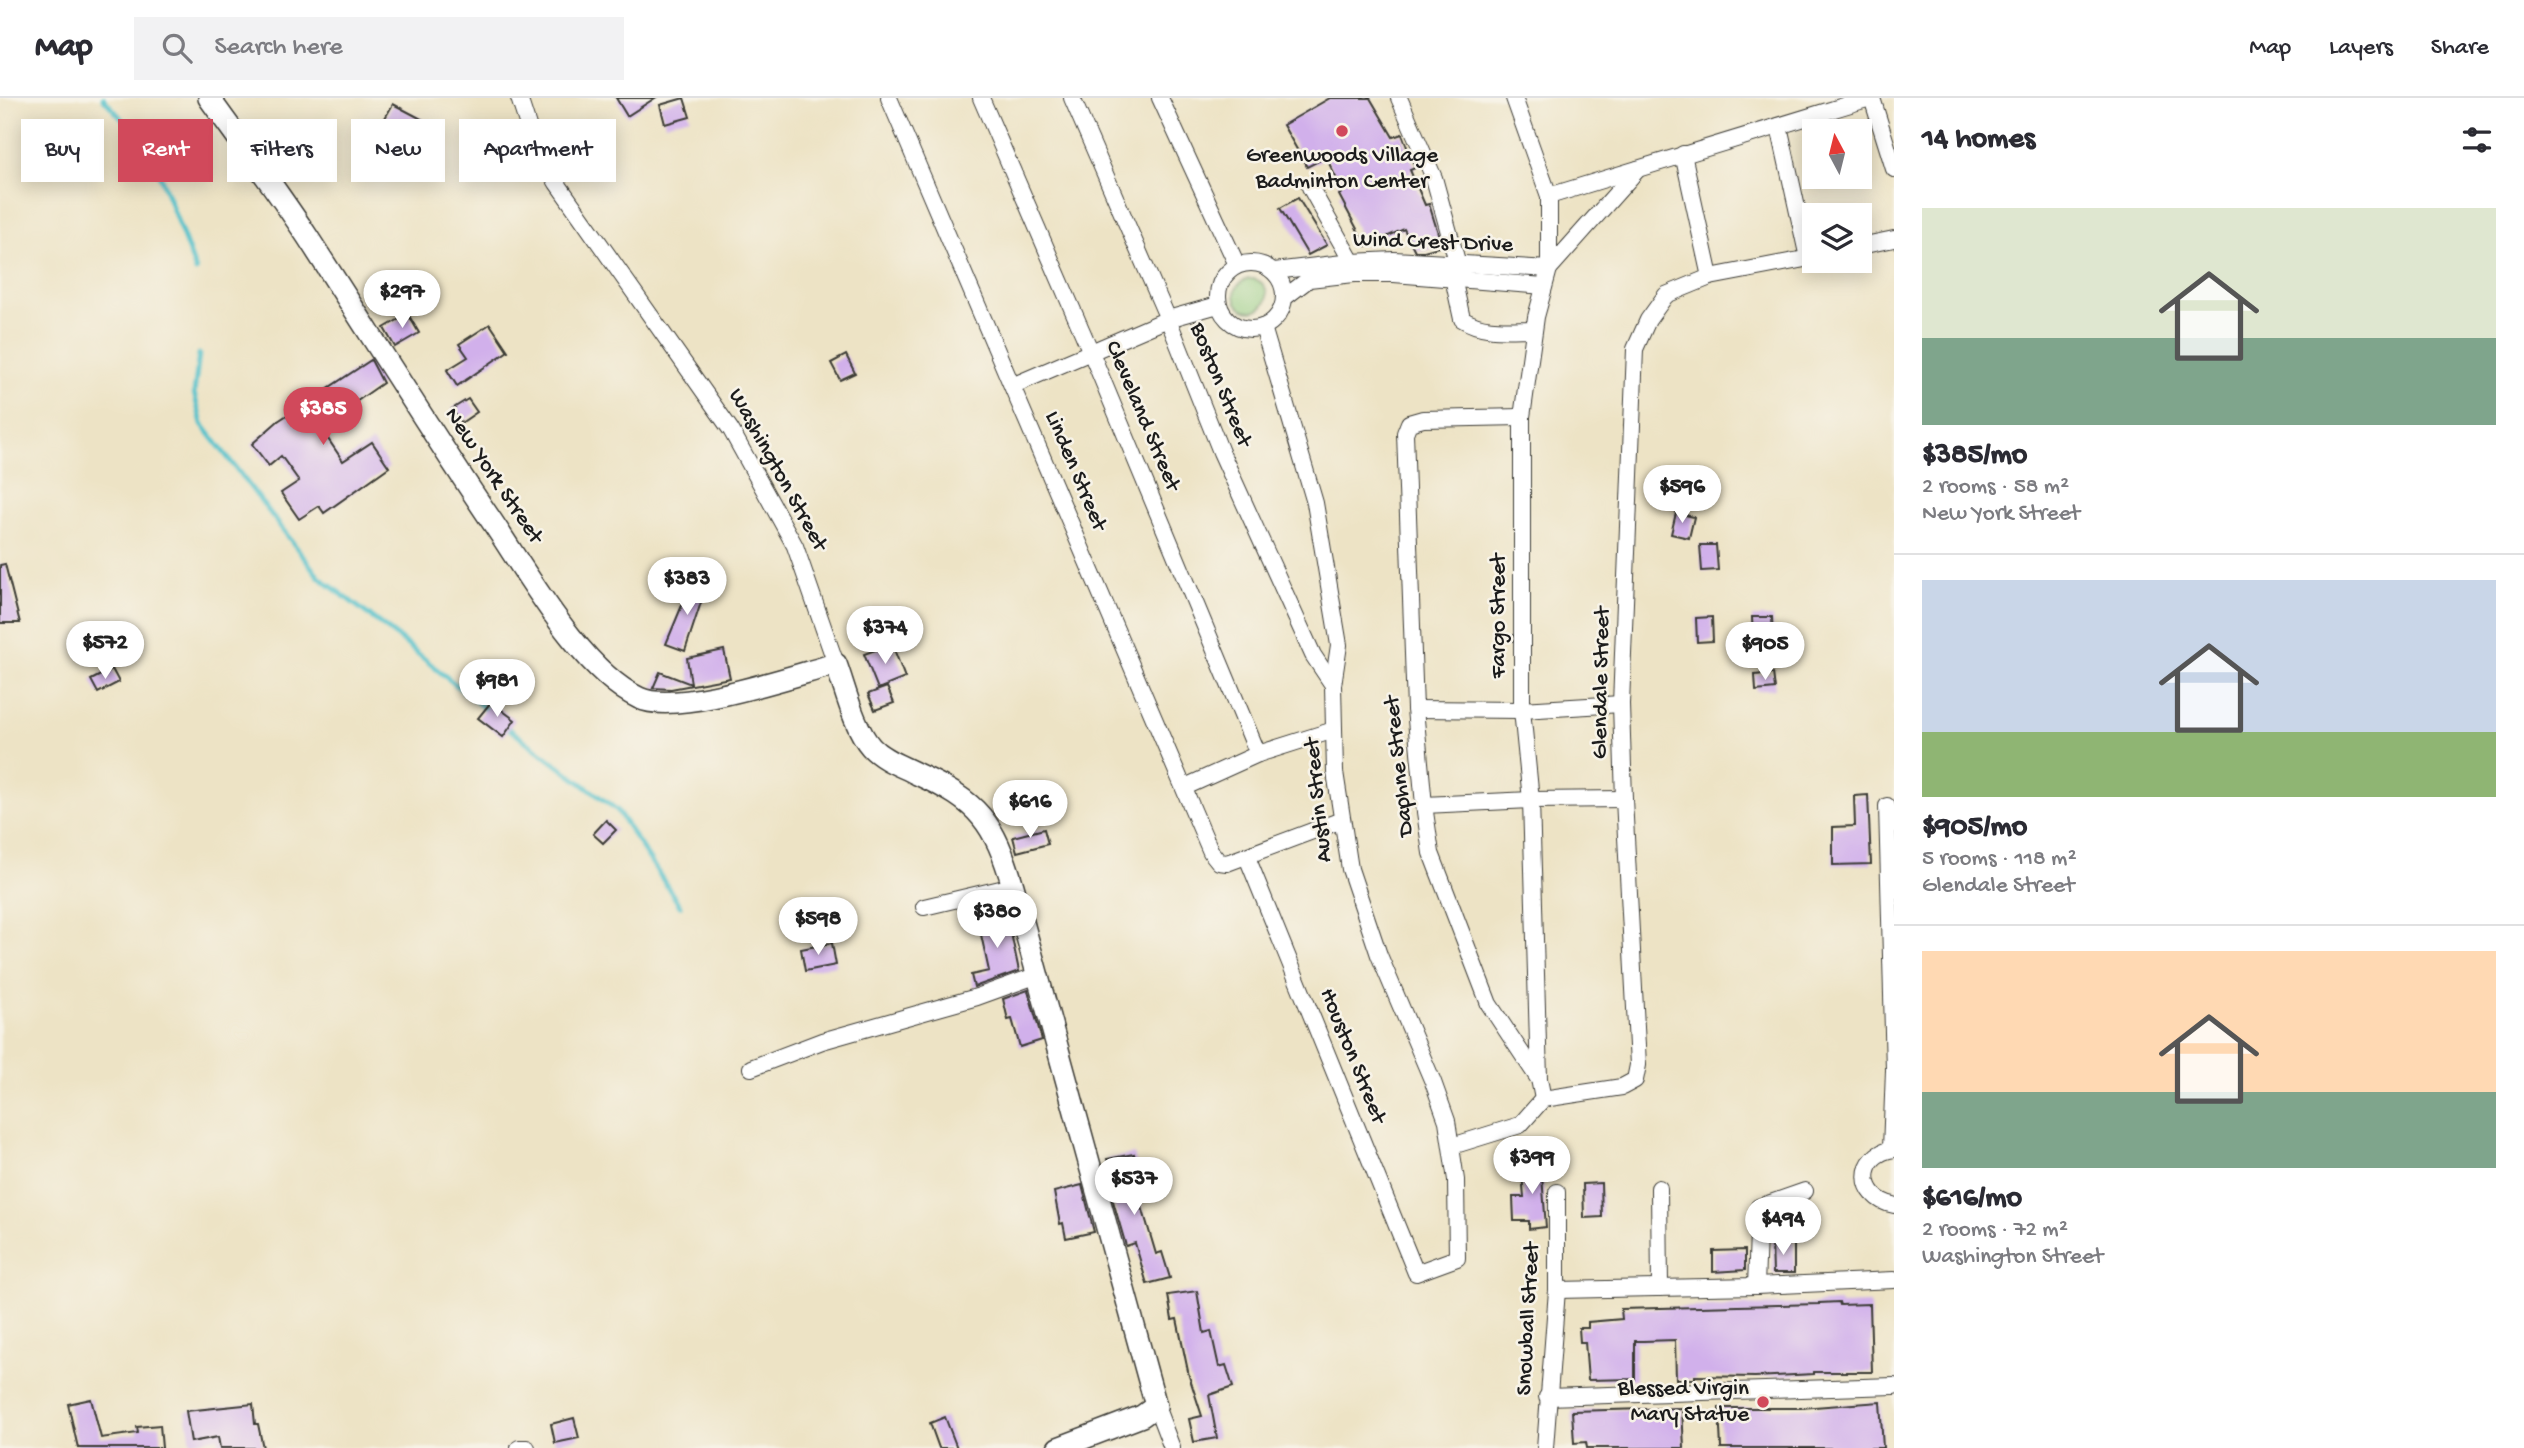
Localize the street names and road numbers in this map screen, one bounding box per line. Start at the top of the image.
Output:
street label: Wind Crest Drive [1352,227,1515,259]
street label: Boston Street [1183,318,1258,452]
street label: Cleveland Street [1098,337,1186,497]
street label: Washington Street [721,384,834,557]
street label: New York Street [438,403,549,550]
street label: Linden Street [1038,407,1113,536]
street label: Fargo Street [1486,552,1513,679]
street label: Glendale Street [1587,605,1617,759]
street label: Daphne Street [1379,693,1421,840]
street label: Austin Street [1299,735,1339,864]
street label: Houston Street [1313,984,1392,1129]
street label: Snowball Street [1512,1240,1547,1396]

